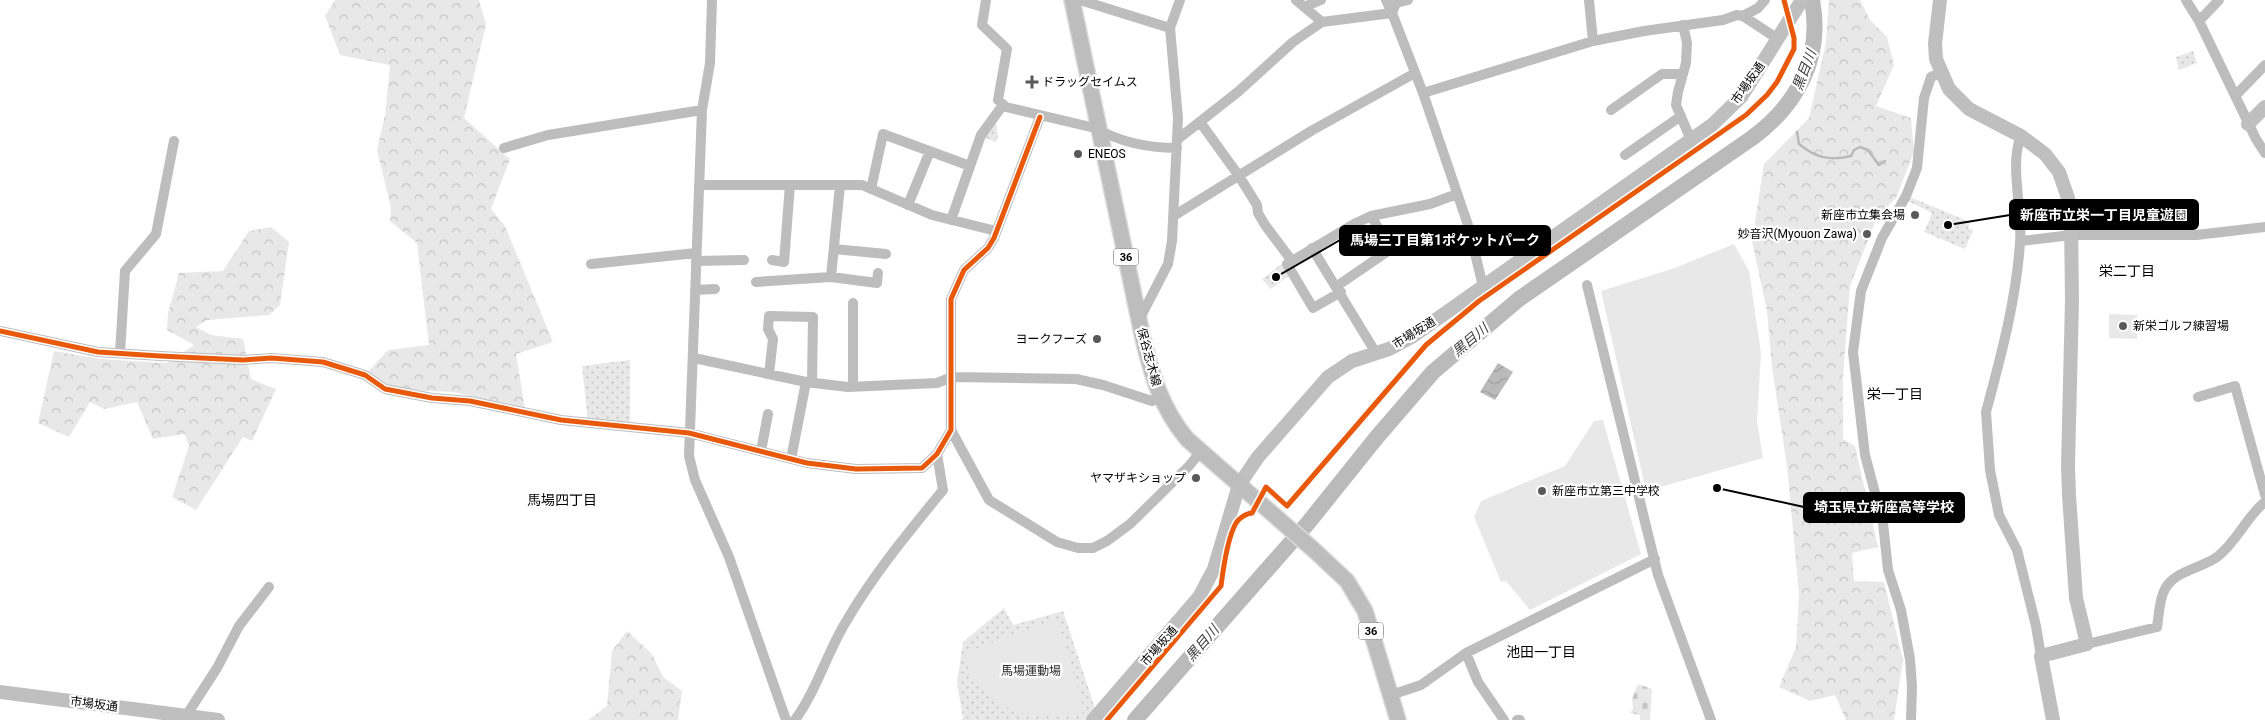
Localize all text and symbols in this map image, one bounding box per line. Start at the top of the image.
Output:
water label: 黒目川 [1789,46,1820,92]
street label: 市場坂通 [1728,59,1768,107]
place label: ドラッグセイムス [1042,75,1138,89]
marker: ドラッグセイムス [1026,76,1038,88]
place label: ENEOS [1088,147,1126,161]
marker: ENEOS [1072,148,1084,160]
callout: 新座市立栄一丁目児童遊園 [2010,200,2198,229]
text: 新座市立栄一丁目児童遊園 [2020,207,2188,223]
place label: 新座市立集会場 [1821,208,1905,222]
marker: 新座市立集会場 [1909,209,1921,221]
callout: 馬場三丁目第1ポケットパーク [1340,226,1550,255]
place label: 妙音沢(Myouon Zawa) [1737,227,1857,241]
marker: 妙音沢(Myouon Zawa) [1861,228,1873,240]
text: 馬場三丁目第1ポケットパーク [1350,232,1540,248]
road number: 36 [1114,248,1138,266]
district label: 栄二丁目 [2099,263,2155,279]
street label: 市場坂通 [1390,314,1438,352]
water label: 黒目川 [1449,319,1493,360]
place label: 新栄ゴルフ練習場 [2133,319,2229,333]
marker: 新栄ゴルフ練習場 [2117,320,2129,332]
street label: 保谷志木線 [1134,326,1164,388]
place label: ヨークフーズ [1016,332,1087,346]
marker: ヨークフーズ [1091,333,1103,345]
district label: 栄一丁目 [1867,386,1923,402]
place label: ヤマザキショップ [1090,471,1186,485]
marker: ヤマザキショップ [1190,472,1202,484]
place label: 新座市立第三中学校 [1552,484,1660,498]
marker: 新座市立第三中学校 [1536,485,1548,497]
district label: 馬場四丁目 [527,492,597,508]
callout: 埼玉県立新座高等学校 [1804,493,1964,522]
text: 埼玉県立新座高等学校 [1814,499,1954,515]
water label: 黒目川 [1182,620,1223,664]
road number: 36 [1358,622,1384,640]
street label: 市場坂通 [1138,623,1180,669]
district label: 池田一丁目 [1506,644,1576,660]
park label: 馬場運動場 [1001,664,1061,678]
street label: 市場坂通 [69,694,119,714]

